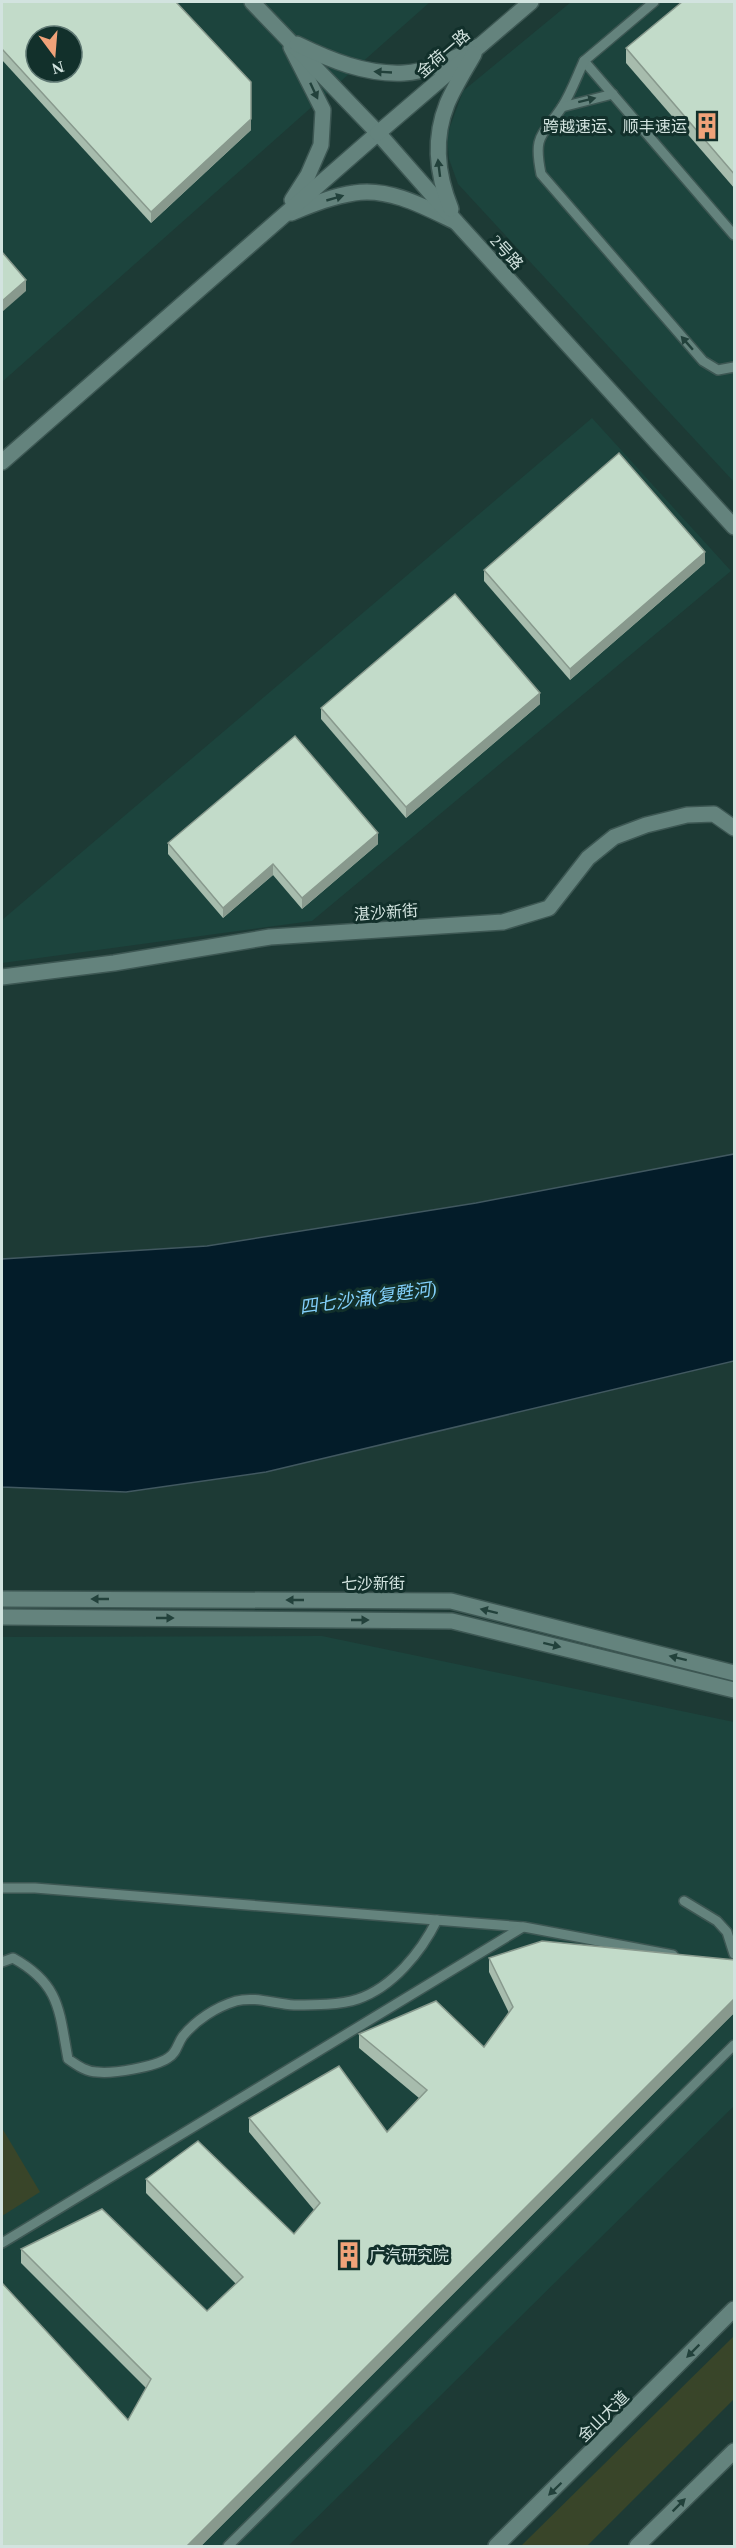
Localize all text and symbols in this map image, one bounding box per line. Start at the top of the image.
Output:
north arrow [24,24,84,84]
street label: 金荷一路 [414,26,473,81]
text: N [50,58,66,78]
one-way arrow [374,67,393,77]
one-way arrow [310,82,319,99]
one-way arrow [578,95,597,105]
building icon: 跨越速运、顺丰速运 [692,111,722,141]
place label: 跨越速运、顺丰速运 [543,118,687,135]
one-way arrow [434,158,444,177]
one-way arrow [326,193,344,202]
street label: 2号路 [487,232,526,273]
one-way arrow [681,336,694,351]
street label: 湛沙新街 [354,902,419,923]
water label: 四七沙涌(复甦河) [298,1278,438,1318]
street label: 七沙新街 [341,1575,405,1592]
one-way arrow [90,1594,109,1604]
one-way arrow [285,1595,304,1605]
one-way arrow [479,1605,498,1615]
one-way arrow [155,1614,174,1623]
one-way arrow [350,1615,369,1625]
one-way arrow [543,1641,561,1651]
one-way arrow [669,1653,687,1663]
building icon: 广汽研究院 [334,2240,364,2270]
place label: 广汽研究院 [369,2247,449,2264]
one-way arrow [687,2343,701,2357]
street label: 金山大道 [575,2388,632,2445]
one-way arrow [549,2481,563,2495]
one-way arrow [672,2499,686,2513]

